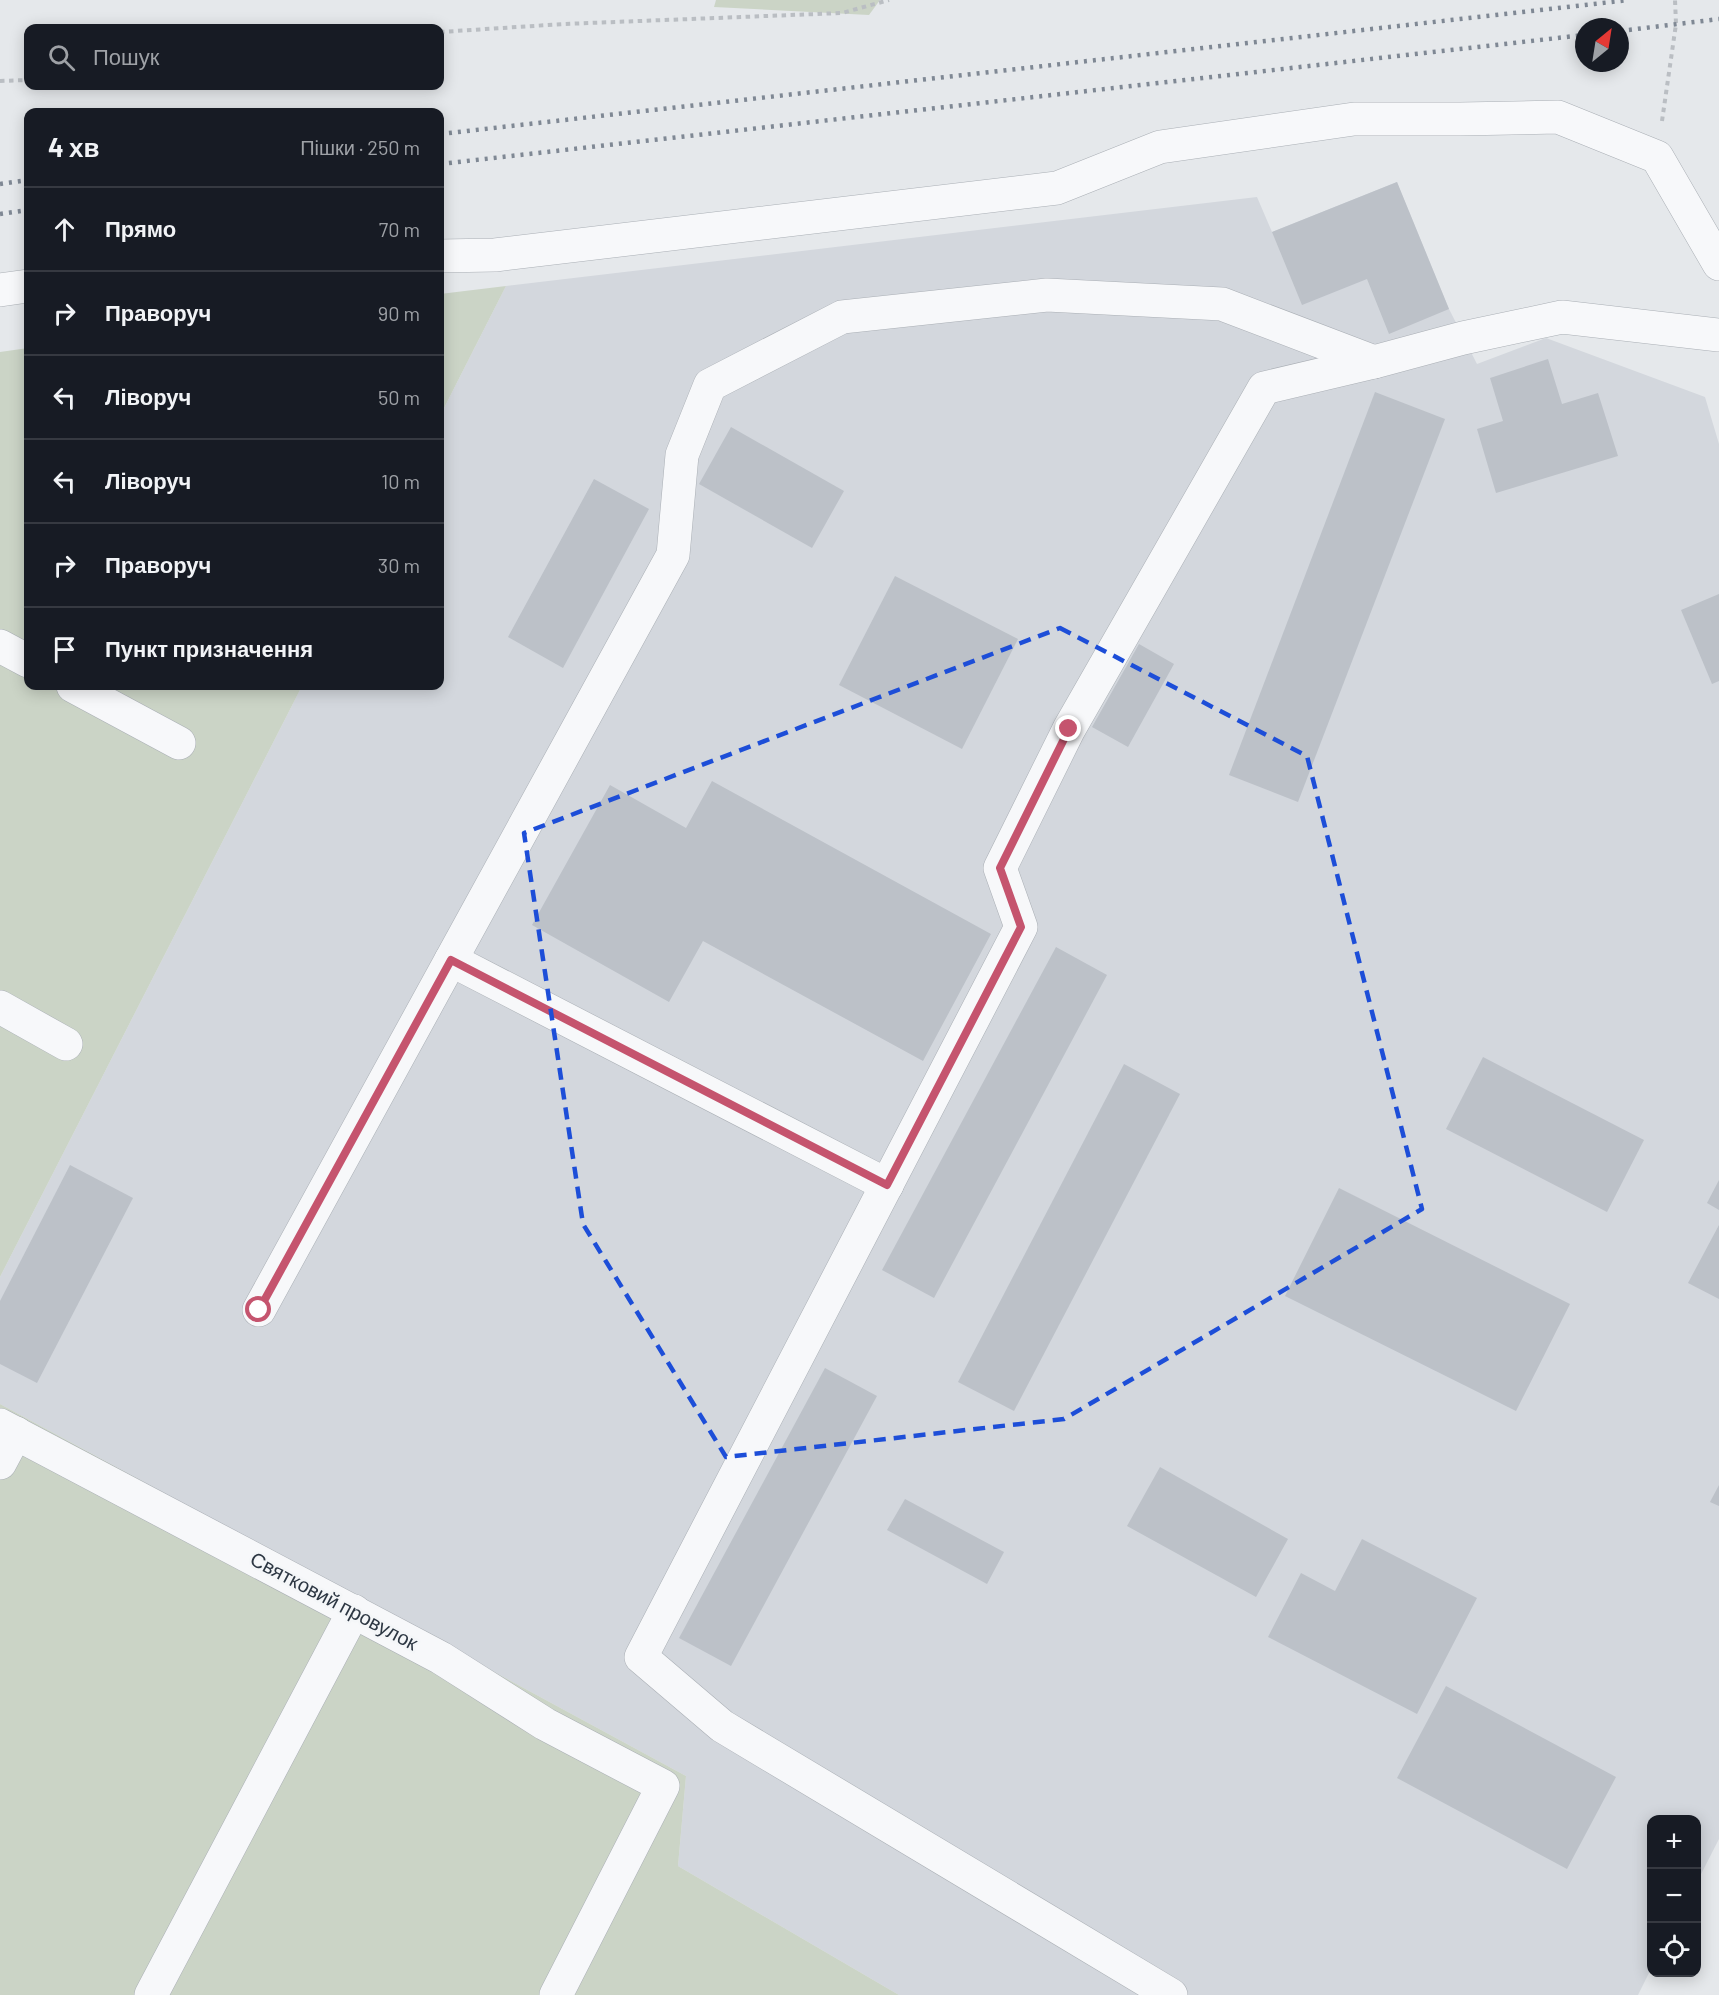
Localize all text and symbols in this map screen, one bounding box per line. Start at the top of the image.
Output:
north arrow [1575,18,1629,72]
search box [24,24,444,90]
icon: search [45,41,78,74]
text: Пошук [93,43,159,69]
text: 4 хв [48,131,99,162]
text: Пішки · 250 m [300,135,420,159]
icon: ahead [48,213,81,246]
text: Прямо [105,215,176,241]
text: 70 m [379,217,420,241]
icon: right [48,297,81,330]
text: Праворуч [105,299,211,325]
text: 90 m [378,301,420,325]
icon: left [48,381,81,414]
text: Ліворуч [105,383,191,409]
text: 50 m [378,385,420,409]
icon: left [48,465,81,498]
text: Ліворуч [105,467,191,493]
text: 10 m [381,469,420,493]
icon: right [48,549,81,582]
text: Праворуч [105,551,211,577]
text: 30 m [378,553,420,577]
icon: arrive [48,633,81,666]
text: Пункт призначення [105,635,313,661]
route end [1055,715,1081,741]
route start [245,1296,271,1322]
street label: Святковий провулок [247,1546,423,1655]
map controls [1647,1815,1701,1977]
button: + [1647,1815,1701,1869]
button: − [1647,1869,1701,1923]
button: locate [1647,1923,1701,1977]

